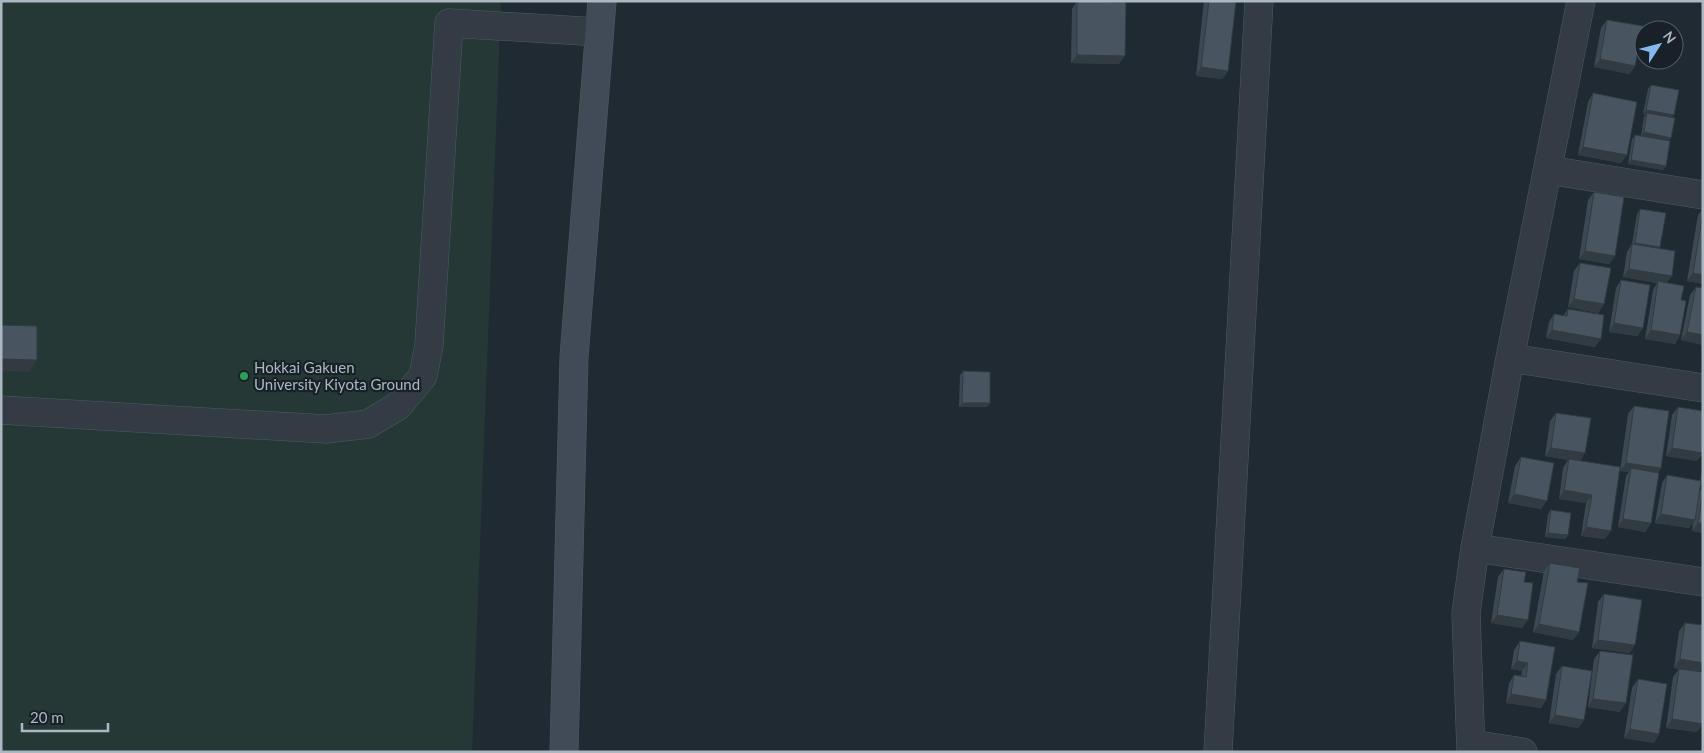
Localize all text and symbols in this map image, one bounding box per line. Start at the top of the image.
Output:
north arrow [1634,20,1684,70]
text: N [1660,28,1680,46]
place label: Hokkai Gakuen University Kiyota Ground [254,358,420,393]
marker: Hokkai Gakuen University Kiyota Ground [238,370,250,382]
scale bar [22,700,109,732]
text: 20 m [30,708,64,726]

